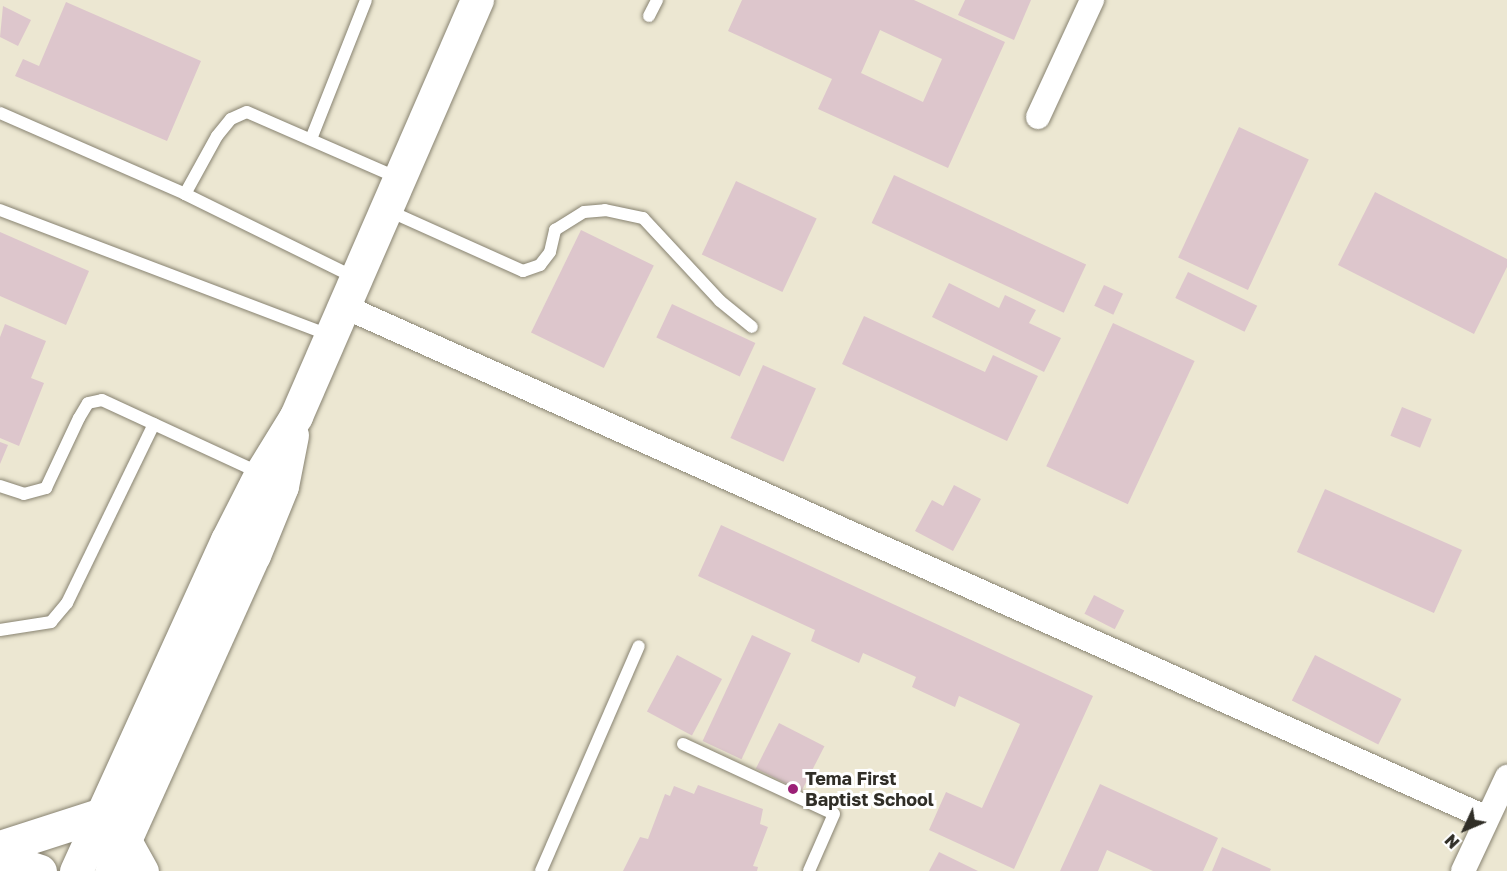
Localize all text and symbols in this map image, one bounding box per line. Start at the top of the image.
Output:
place label: Tema First Baptist School [805,768,934,810]
marker: Tema First Baptist School [786,782,800,796]
north arrow [1435,799,1495,859]
text: N [1441,830,1463,853]

